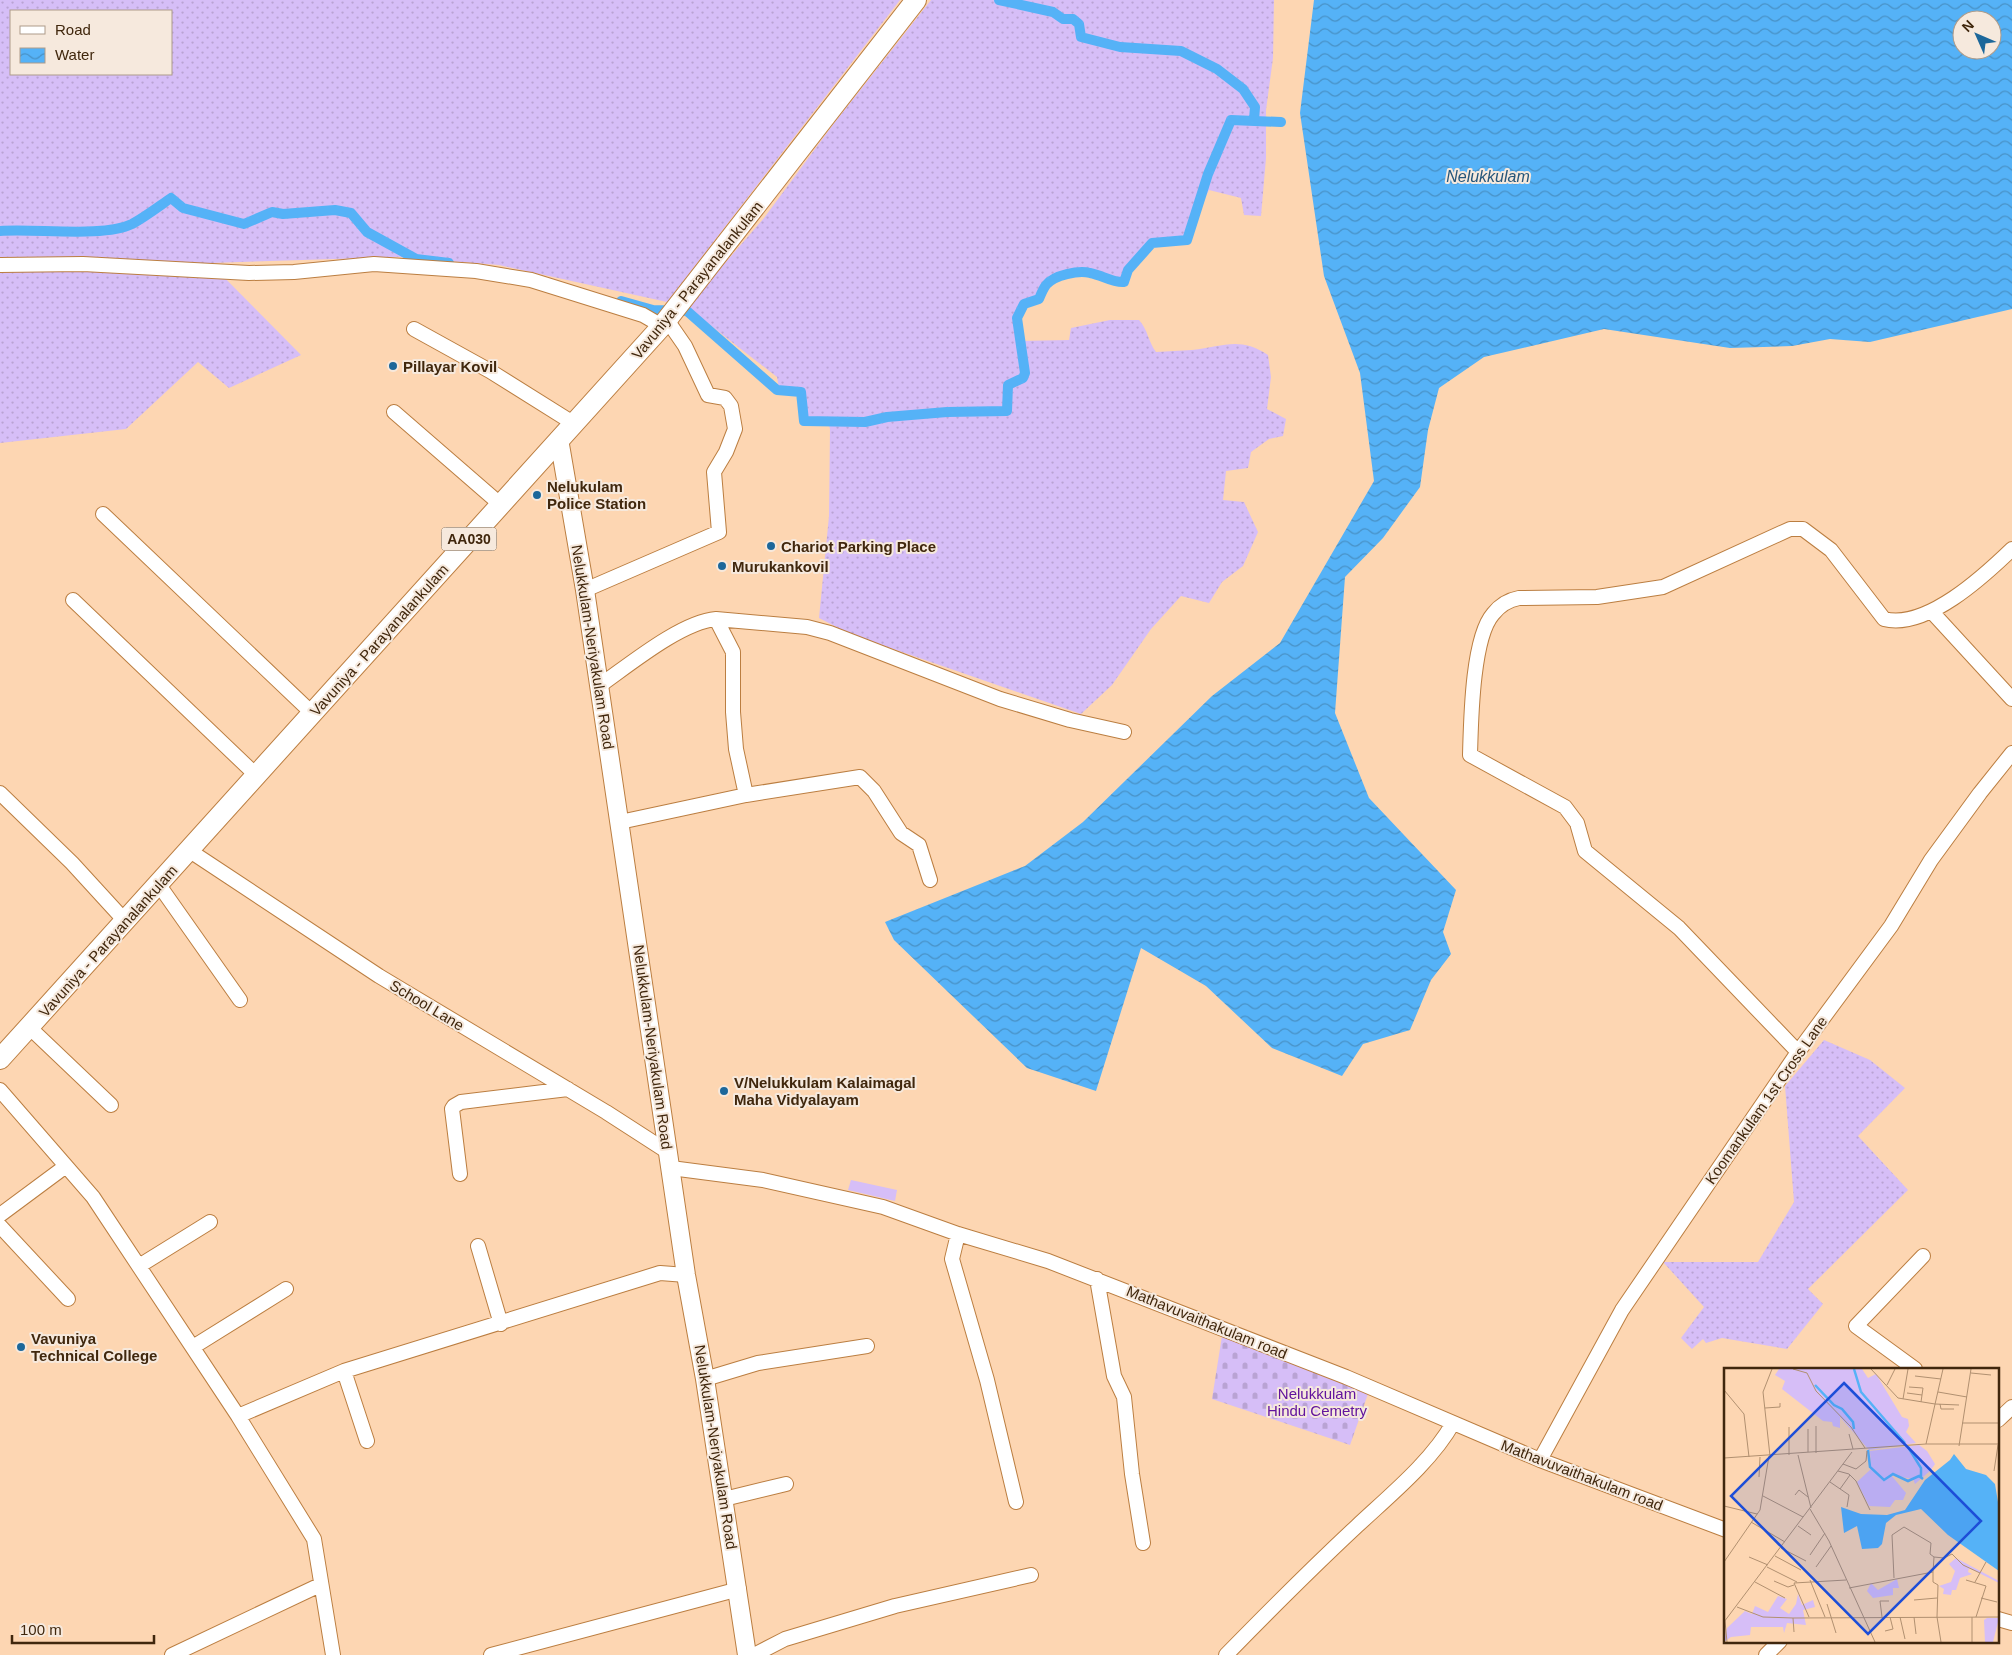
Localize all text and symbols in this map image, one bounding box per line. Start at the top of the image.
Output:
legend [10,10,172,75]
north arrow [1952,10,2002,60]
text: N [1959,17,1977,35]
text: Road [55,21,91,38]
text: Water [55,46,94,63]
water label: Nelukkulam [1446,168,1530,185]
street label: Vavuniya - Parayanalankulam [628,198,766,362]
place label: Pillayar Kovil [403,358,497,375]
marker: Pillayar Kovil [387,360,399,372]
place label: Nelukulam Police Station [547,478,646,512]
marker: Nelukulam Police Station [531,489,543,501]
road number: AA030 [442,528,496,550]
place label: Chariot Parking Place [781,538,936,555]
marker: Chariot Parking Place [765,540,777,552]
street label: Nelukkulam-Neriyakulam Road [568,544,618,750]
place label: Murukankovil [732,558,829,575]
marker: Murukankovil [716,560,728,572]
street label: Vavuniya - Parayanalankulam [306,561,452,719]
street label: Vavuniya - Parayanalankulam [35,862,181,1020]
street label: Nelukkulam-Neriyakulam Road [630,943,676,1151]
street label: School Lane [387,976,467,1034]
street label: Koomankulam 1st Cross Lane [1701,1013,1831,1187]
place label: V/Nelukkulam Kalaimagal Maha Vidyalayam [734,1074,916,1108]
marker: V/Nelukkulam Kalaimagal Maha Vidyalayam [718,1085,730,1097]
street label: Mathavuvaithakulam road [1124,1282,1290,1362]
place label: Vavuniya Technical College [31,1330,157,1364]
marker: Vavuniya Technical College [15,1341,27,1353]
street label: Nelukkulam-Neriyakulam Road [691,1344,741,1550]
inset map [1724,1368,2000,1642]
park label: Nelukkulam Hindu Cemetry [1267,1385,1368,1419]
street label: Mathavuvaithakulam road [1499,1436,1665,1514]
scale bar [12,1612,155,1644]
text: 100 m [20,1621,62,1638]

